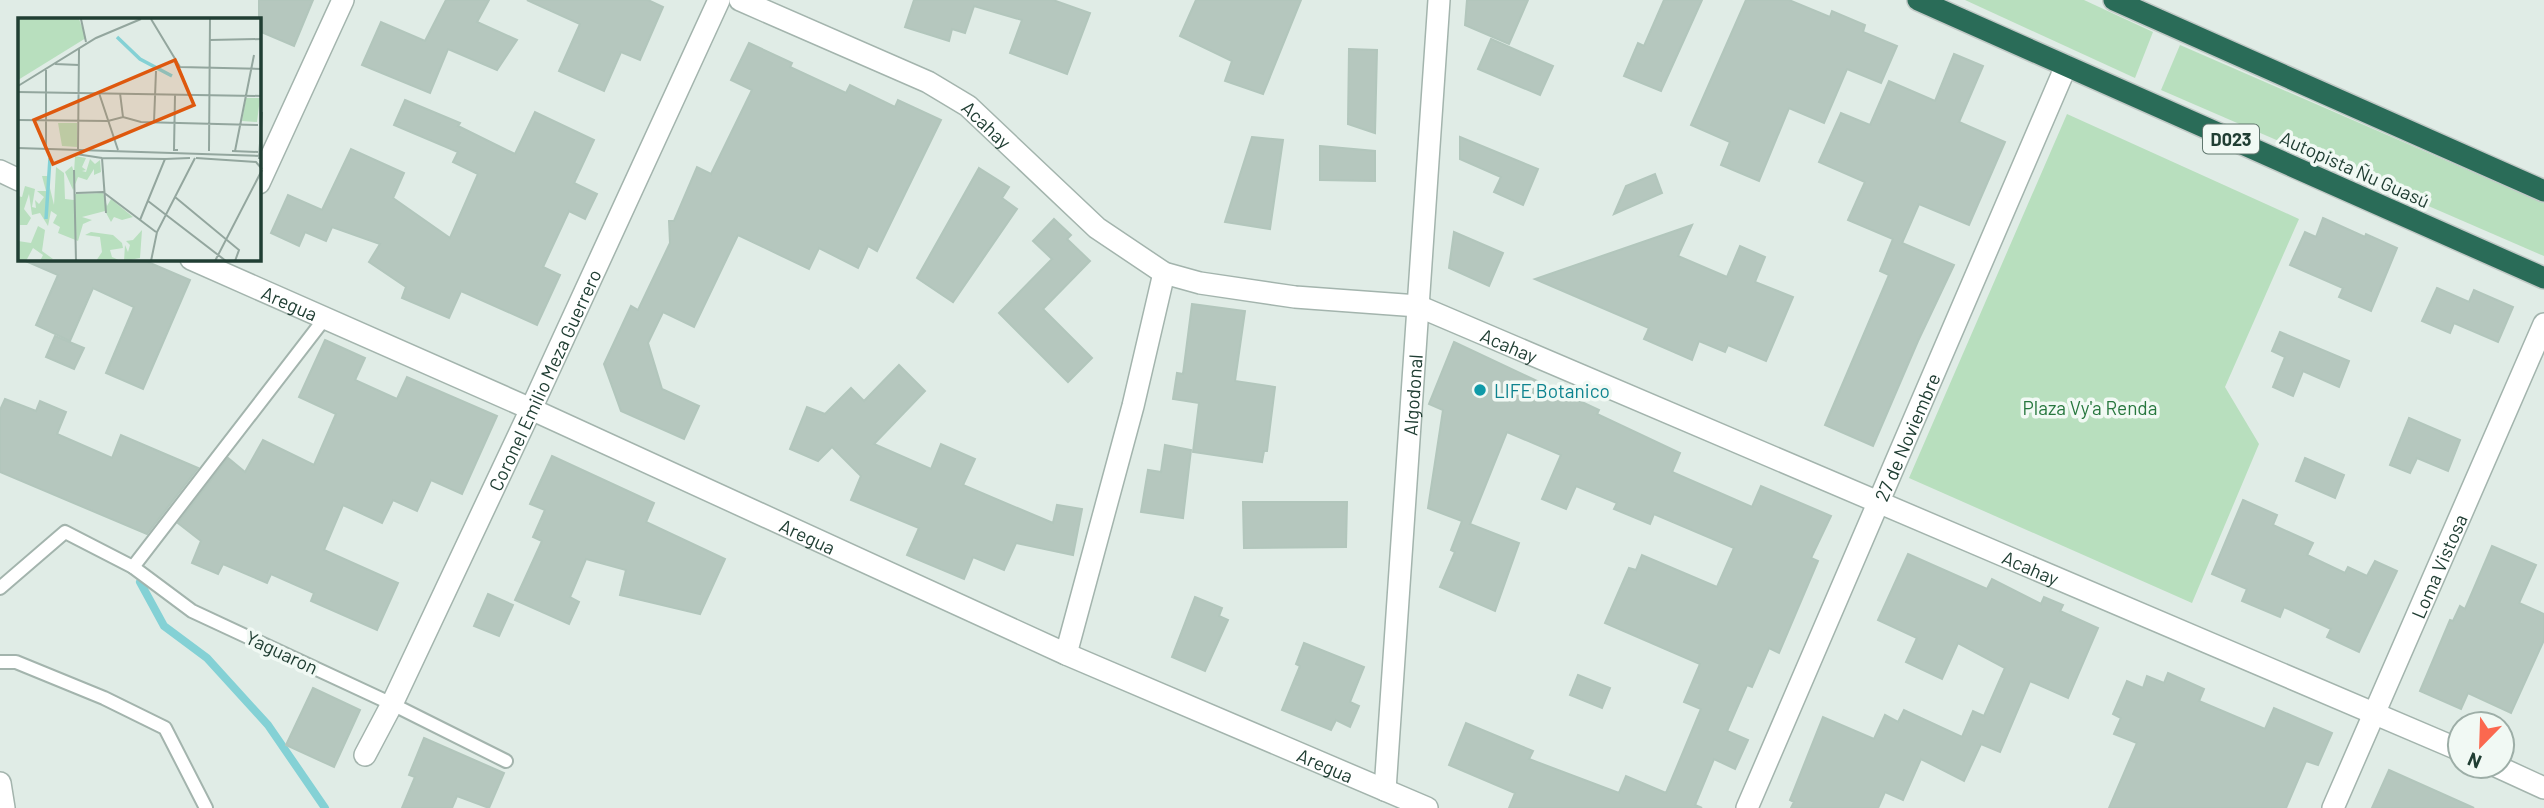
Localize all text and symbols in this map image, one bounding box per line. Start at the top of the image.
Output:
inset map [18,18,261,261]
street label: Acahay [958,95,1017,153]
road number: D023 [2203,124,2259,154]
street label: Autopista Ñu Guasú [2277,126,2433,212]
street label: Coronel Emilio Meza Guerrero [483,265,605,494]
street label: Aregua [258,280,321,325]
street label: Acahay [1477,323,1541,367]
street label: Algodonal [1398,353,1426,436]
street label: 27 de Noviembre [1869,369,1944,504]
place label: LIFE Botanico [1494,379,1610,402]
marker: LIFE Botanico [1472,382,1488,398]
park label: Plaza Vy'a Renda [2023,396,2157,419]
street label: Loma Vistosa [2406,510,2471,622]
street label: Aregua [776,513,839,558]
street label: Acahay [1999,545,2063,590]
street label: Yaguaron [242,625,322,679]
north arrow [2446,710,2516,780]
street label: Aregua [1294,743,1357,787]
text: N [2464,748,2484,774]

